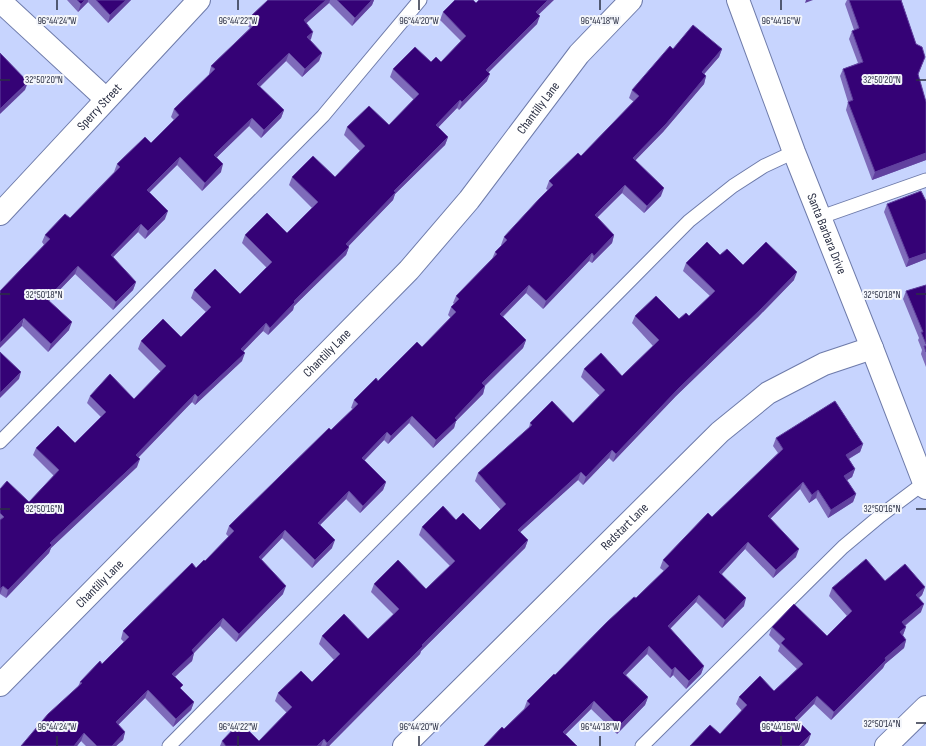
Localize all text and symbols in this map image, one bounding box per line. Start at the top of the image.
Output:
text: 96°44'24"W [37,15,77,27]
text: 96°44'22"W [218,15,258,27]
text: 96°44'20"W [399,15,439,27]
text: 96°44'18"W [581,15,620,27]
text: 96°44'16"W [762,15,801,27]
text: 32°50'20"N [25,74,63,86]
text: 32°50'20"N [863,74,901,86]
street label: Chantilly Lane [513,79,563,137]
street label: Sperry Street [74,80,125,134]
street label: Santa Barbara Drive [803,191,850,276]
text: 32°50'18"N [25,289,63,301]
text: 32°50'18"N [863,289,901,301]
street label: Chantilly Lane [300,326,354,381]
street label: Redstart Lane [597,500,652,554]
text: 32°50'16"N [25,503,63,515]
text: 32°50'16"N [863,503,901,515]
street label: Chantilly Lane [72,556,127,611]
text: 32°50'14"N [863,718,901,730]
text: 96°44'24"W [37,721,77,733]
text: 96°44'22"W [218,721,258,733]
text: 96°44'20"W [399,721,439,733]
text: 96°44'18"W [581,721,620,733]
text: 96°44'16"W [762,721,801,733]

